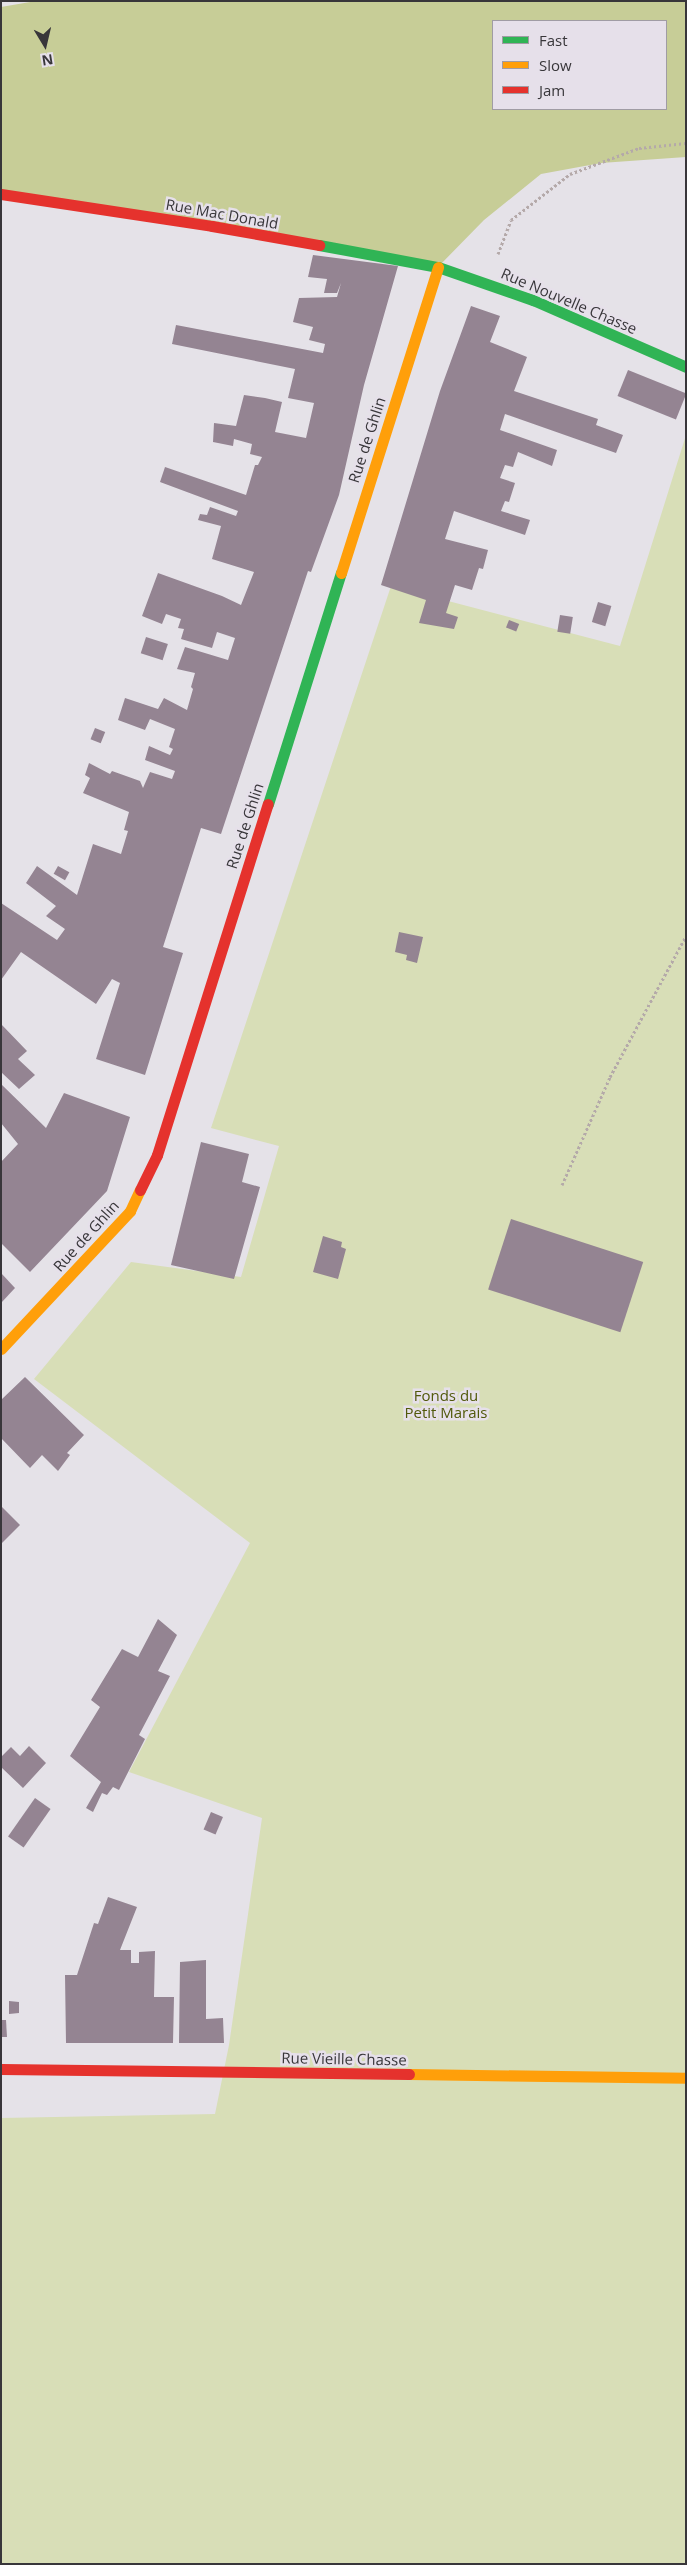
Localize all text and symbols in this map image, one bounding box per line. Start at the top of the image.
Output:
north arrow [20,20,70,70]
legend [492,20,667,110]
text: Fast [539,30,568,50]
text: N [40,50,55,71]
text: Slow [539,55,572,75]
text: Jam [539,80,565,100]
street label: Rue Mac Donald [164,195,280,233]
street label: Rue Nouvelle Chasse [498,264,640,338]
street label: Rue de Ghlin [345,395,389,485]
street label: Rue de Ghlin [223,781,267,871]
street label: Rue de Ghlin [49,1197,123,1275]
park label: Fonds du Petit Marais [404,1386,488,1421]
street label: Rue Vieille Chasse [281,2049,407,2069]

